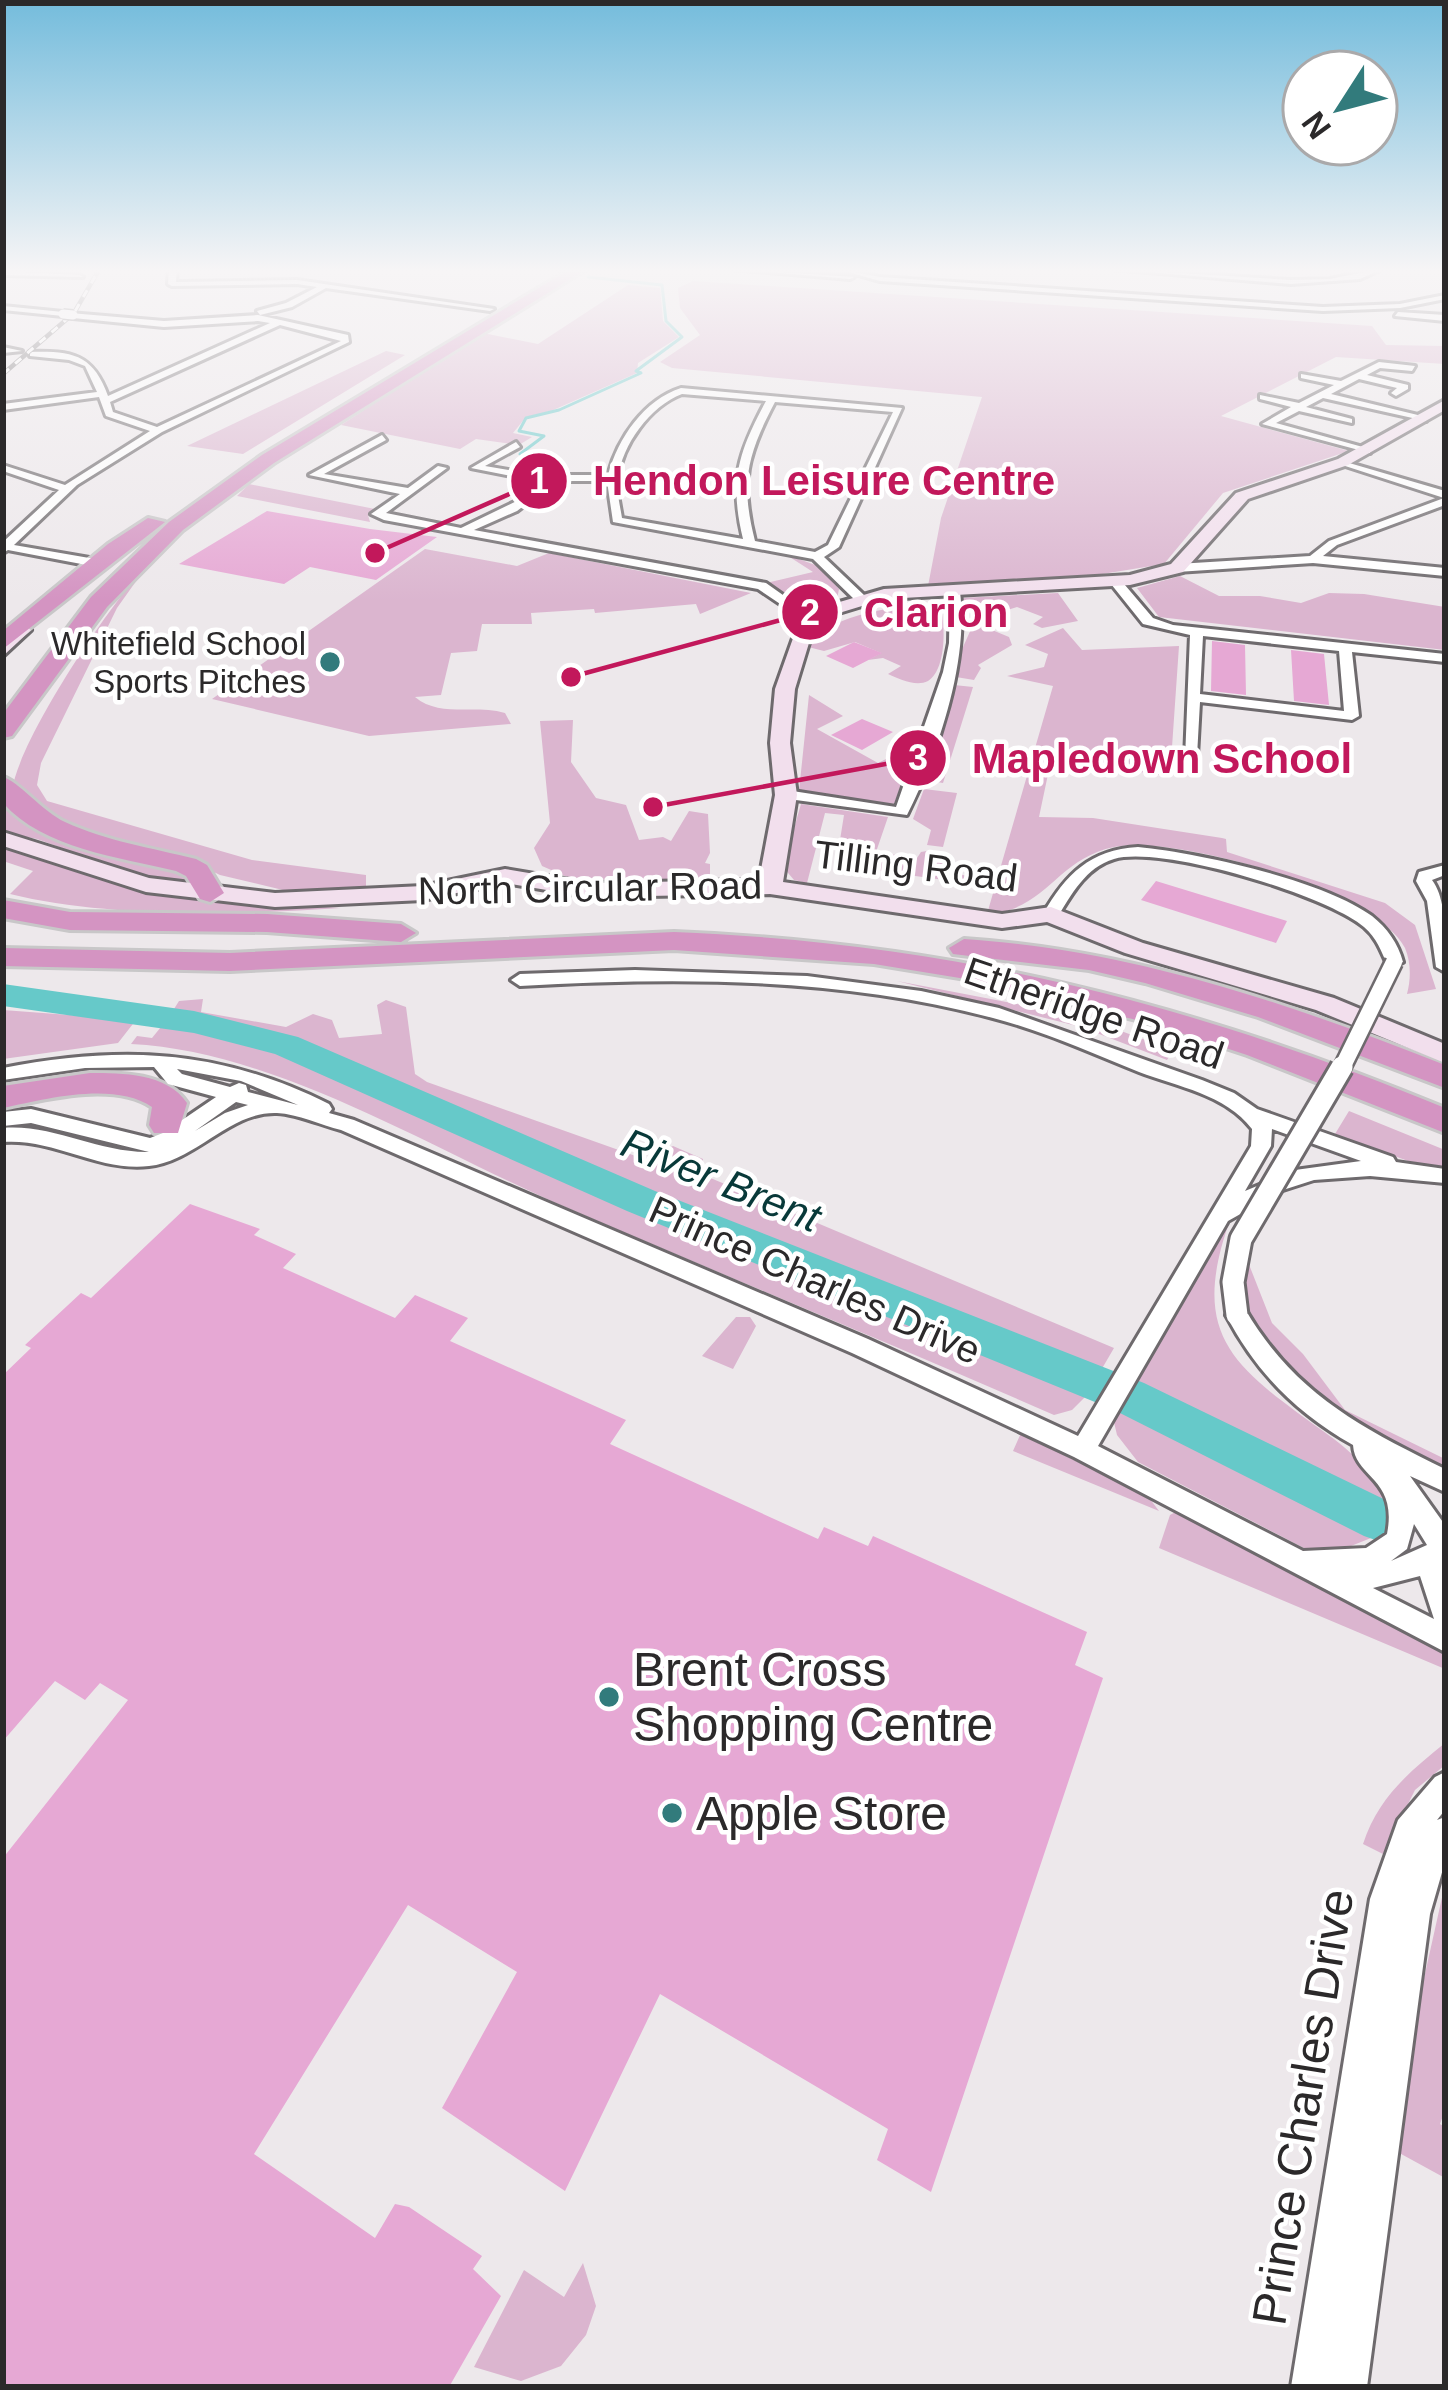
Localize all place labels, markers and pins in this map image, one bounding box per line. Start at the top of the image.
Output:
callout: Hendon Leisure Centre [509,442,1079,520]
callout: Clarion [780,573,1033,651]
place label: Whitefield School Sports Pitches [51,625,306,700]
marker: Whitefield School Sports Pitches [317,649,343,675]
callout: Mapledown School [888,719,1376,797]
place label: Brent Cross Shopping Centre [633,1643,993,1751]
marker: Brent Cross Shopping Centre [596,1684,622,1710]
place label: Apple Store [696,1787,947,1840]
marker: Apple Store [659,1800,685,1826]

